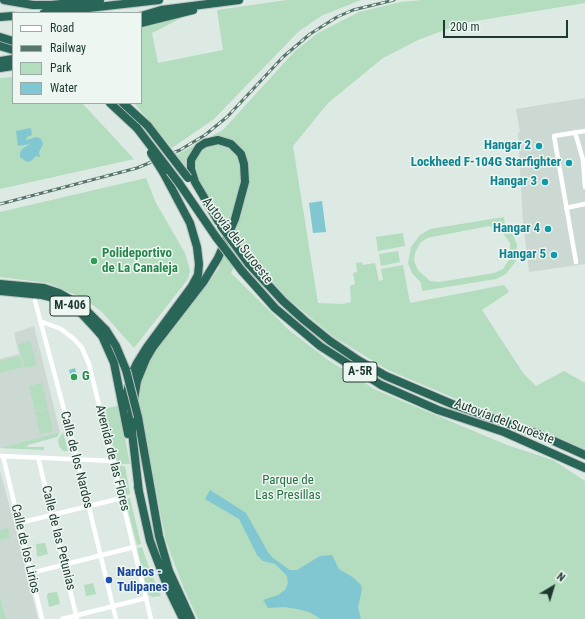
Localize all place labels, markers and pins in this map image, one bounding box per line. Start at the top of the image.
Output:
place label: Hangar 2 [484,138,531,154]
marker: Hangar 2 [534,141,544,151]
place label: Lockheed F-104G Starfighter [411,155,561,171]
marker: Lockheed F-104G Starfighter [564,158,574,168]
place label: Hangar 3 [490,174,537,190]
marker: Hangar 3 [540,177,550,187]
place label: Hangar 4 [493,221,540,237]
marker: Hangar 4 [543,224,553,234]
place label: Polideportivo de La Canaleja [102,246,178,277]
place label: Hangar 5 [499,247,546,263]
marker: Hangar 5 [549,250,559,260]
marker: Polideportivo de La Canaleja [89,256,99,266]
place label: G [82,369,90,385]
marker: G [69,372,79,382]
place label: Nardos - Tulipanes [117,565,168,596]
marker: Nardos - Tulipanes [104,575,114,585]

